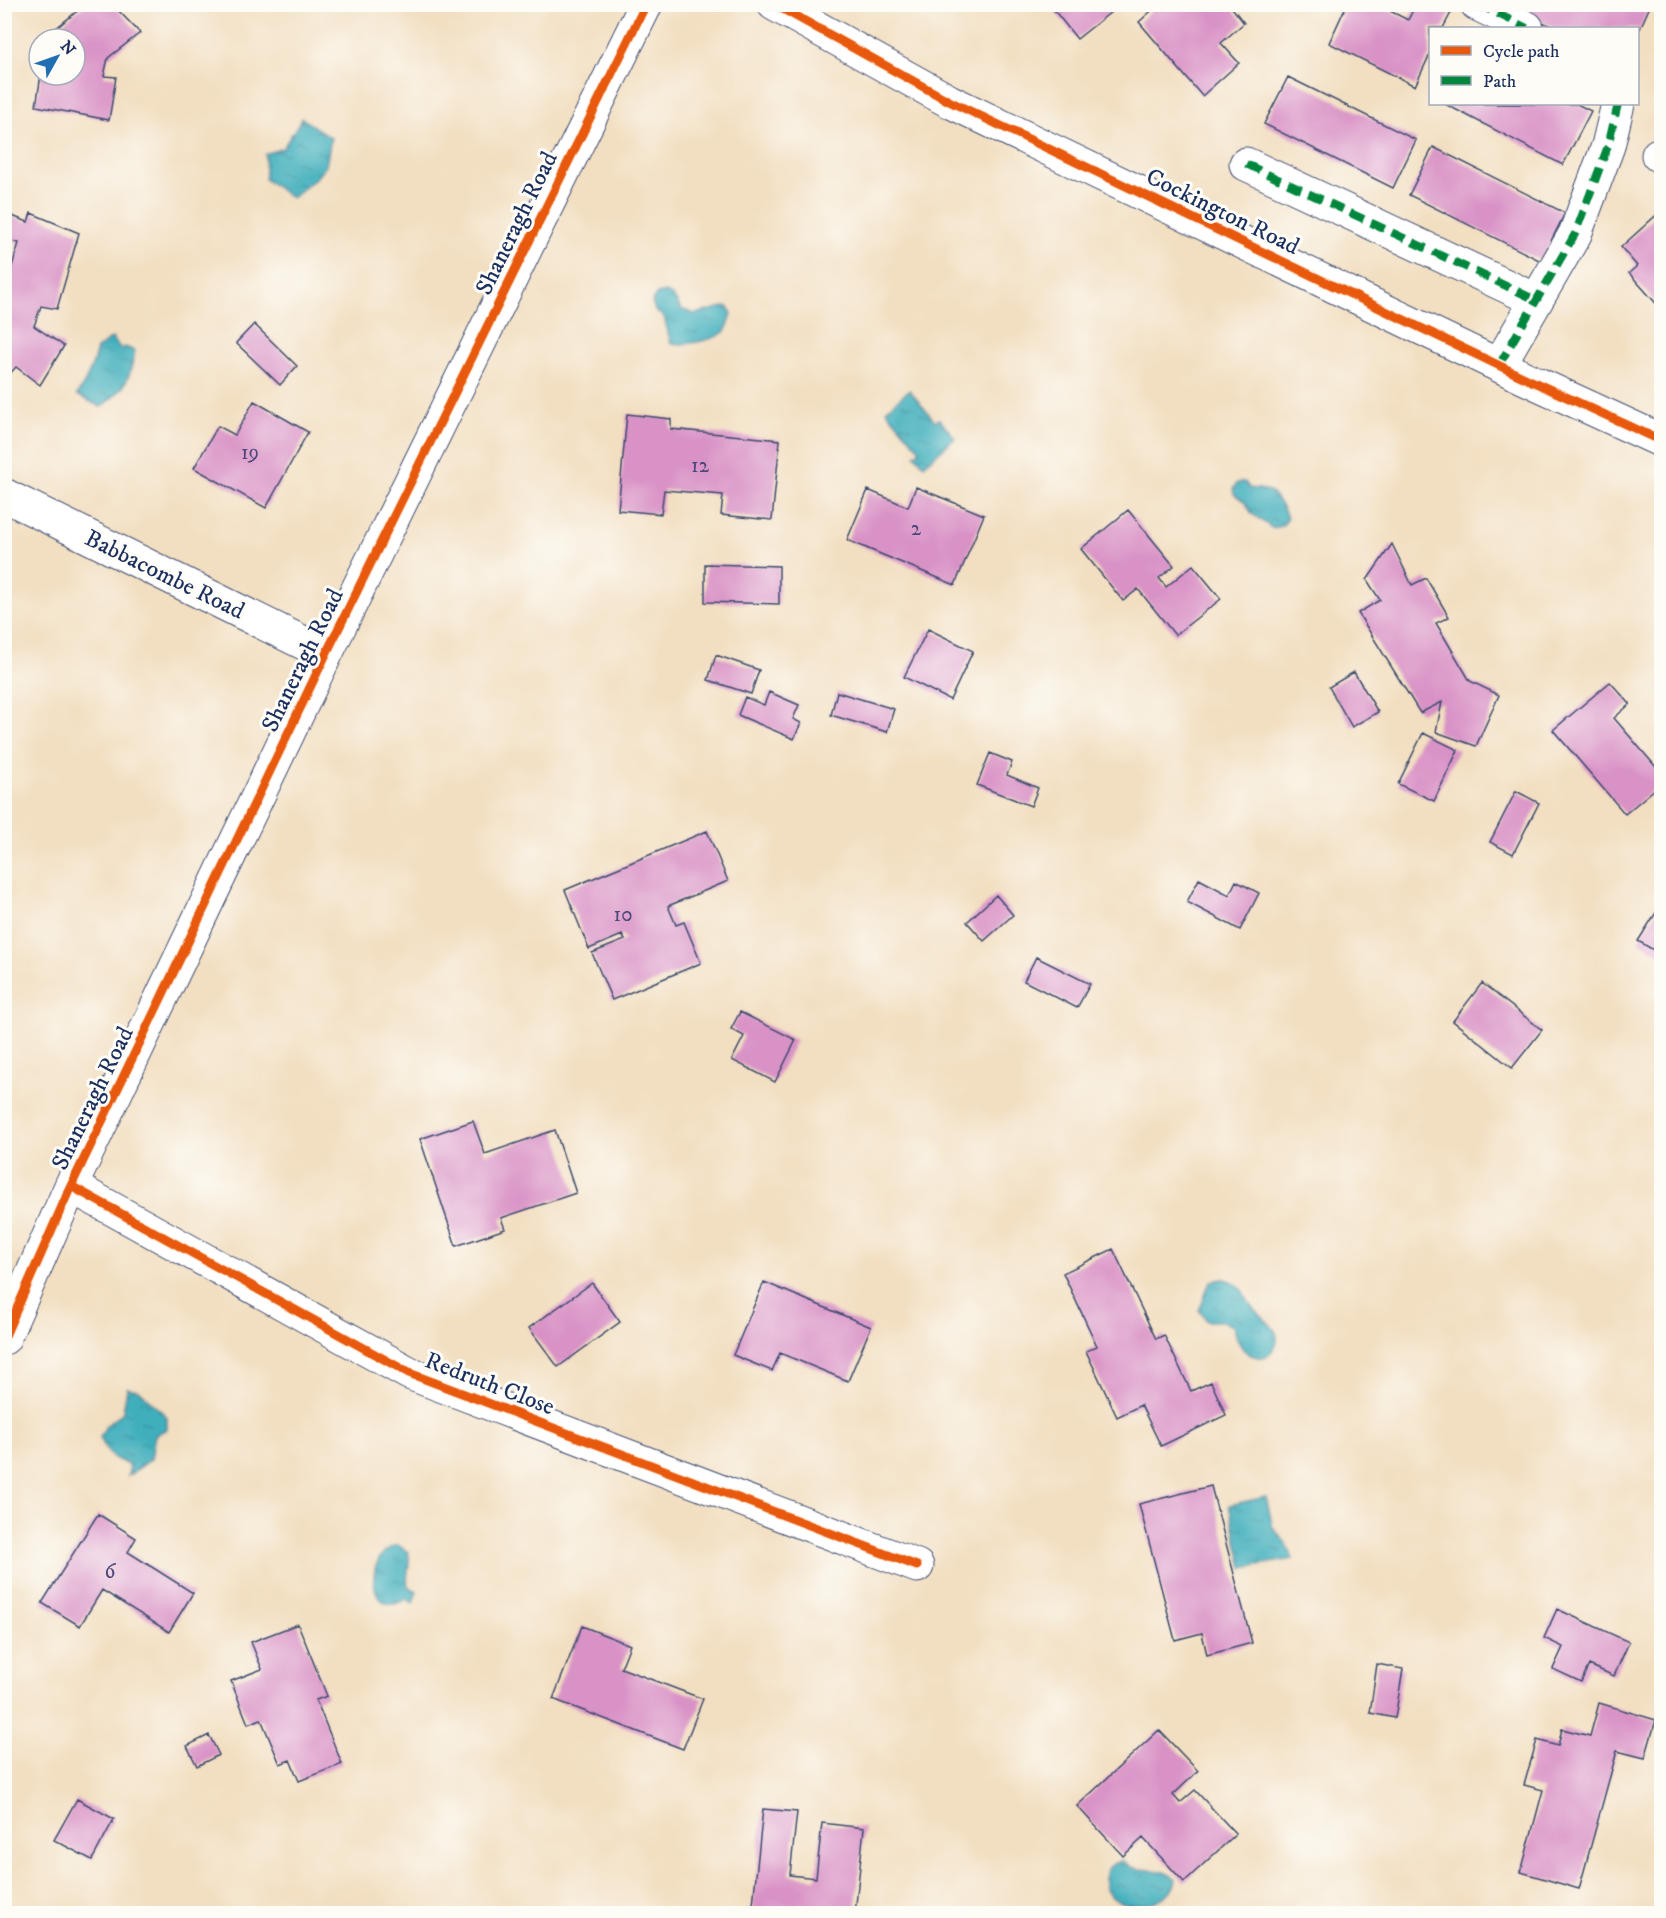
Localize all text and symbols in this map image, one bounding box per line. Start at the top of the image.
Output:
north arrow [27,27,87,87]
legend [1429,27,1639,105]
text: N [56,37,80,59]
text: Cycle path [1483,41,1560,63]
text: Path [1483,71,1517,93]
street label: Shaneragh Road [469,147,565,300]
street label: Cockington Road [1141,162,1304,262]
house number: 19 [241,440,259,466]
house number: 12 [691,453,710,479]
house number: 2 [911,516,922,542]
street label: Babbacombe Road [80,523,249,627]
street label: Shaneragh Road [255,584,351,737]
house number: 10 [614,902,632,928]
street label: Shaneragh Road [45,1022,141,1175]
street label: Redruth Close [421,1345,559,1422]
house number: 6 [105,1559,117,1585]

